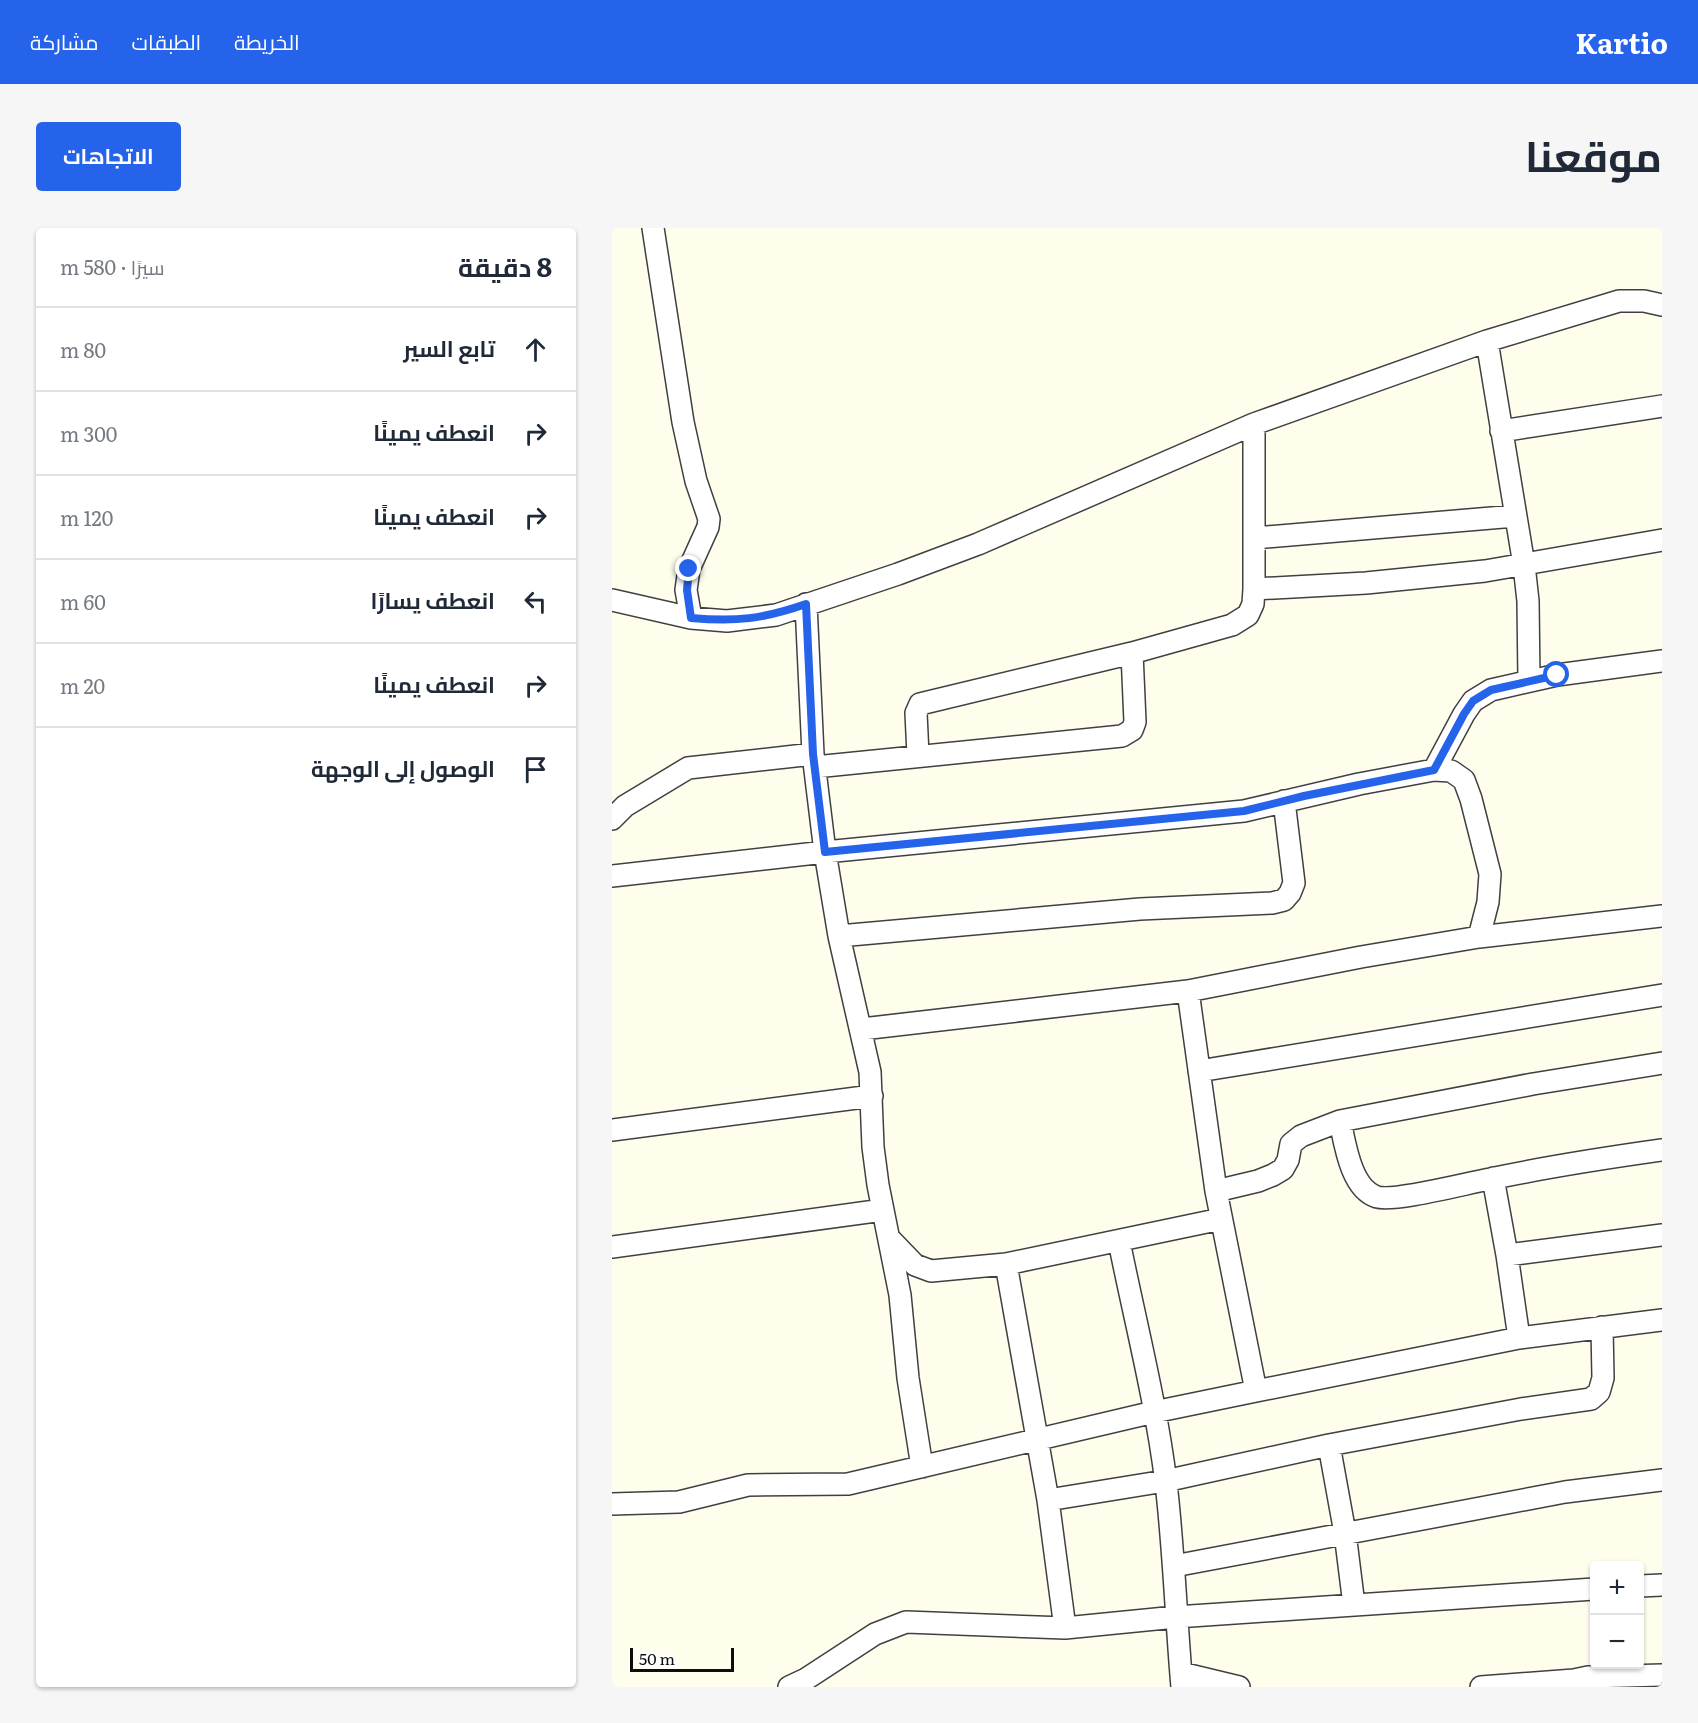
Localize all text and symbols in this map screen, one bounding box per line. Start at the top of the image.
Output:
text: Kartio [1575,21,1668,63]
text: مشاركة [30,25,99,56]
text: الطبقات [132,25,201,56]
text: الخريطة [234,25,300,56]
button: الاتجاهات [36,122,181,191]
text: موقعنا [1525,123,1662,185]
text: 8 دقيقة [458,246,552,285]
text: سيرًا · 580 m [60,251,165,281]
text: تابع السير [403,331,495,364]
icon: ahead [519,333,552,366]
text: 80 m [60,334,106,364]
text: انعطف يمينًا [373,415,495,448]
icon: right [519,417,552,450]
text: 300 m [60,418,117,448]
text: انعطف يمينًا [373,499,495,532]
icon: right [519,501,552,534]
text: 120 m [60,502,113,532]
route end [675,555,701,581]
text: انعطف يسارًا [371,583,495,616]
icon: left [519,585,552,618]
text: 60 m [60,586,106,616]
route start [1543,661,1569,687]
text: انعطف يمينًا [373,667,495,700]
icon: right [519,669,552,702]
text: 20 m [60,670,105,700]
text: الوصول إلى الوجهة [311,751,495,784]
icon: arrive [519,753,552,786]
map controls [1590,1561,1644,1669]
button: + [1590,1561,1644,1615]
button: − [1590,1615,1644,1669]
scale bar [630,1645,734,1672]
text: 50 m [639,1646,675,1670]

